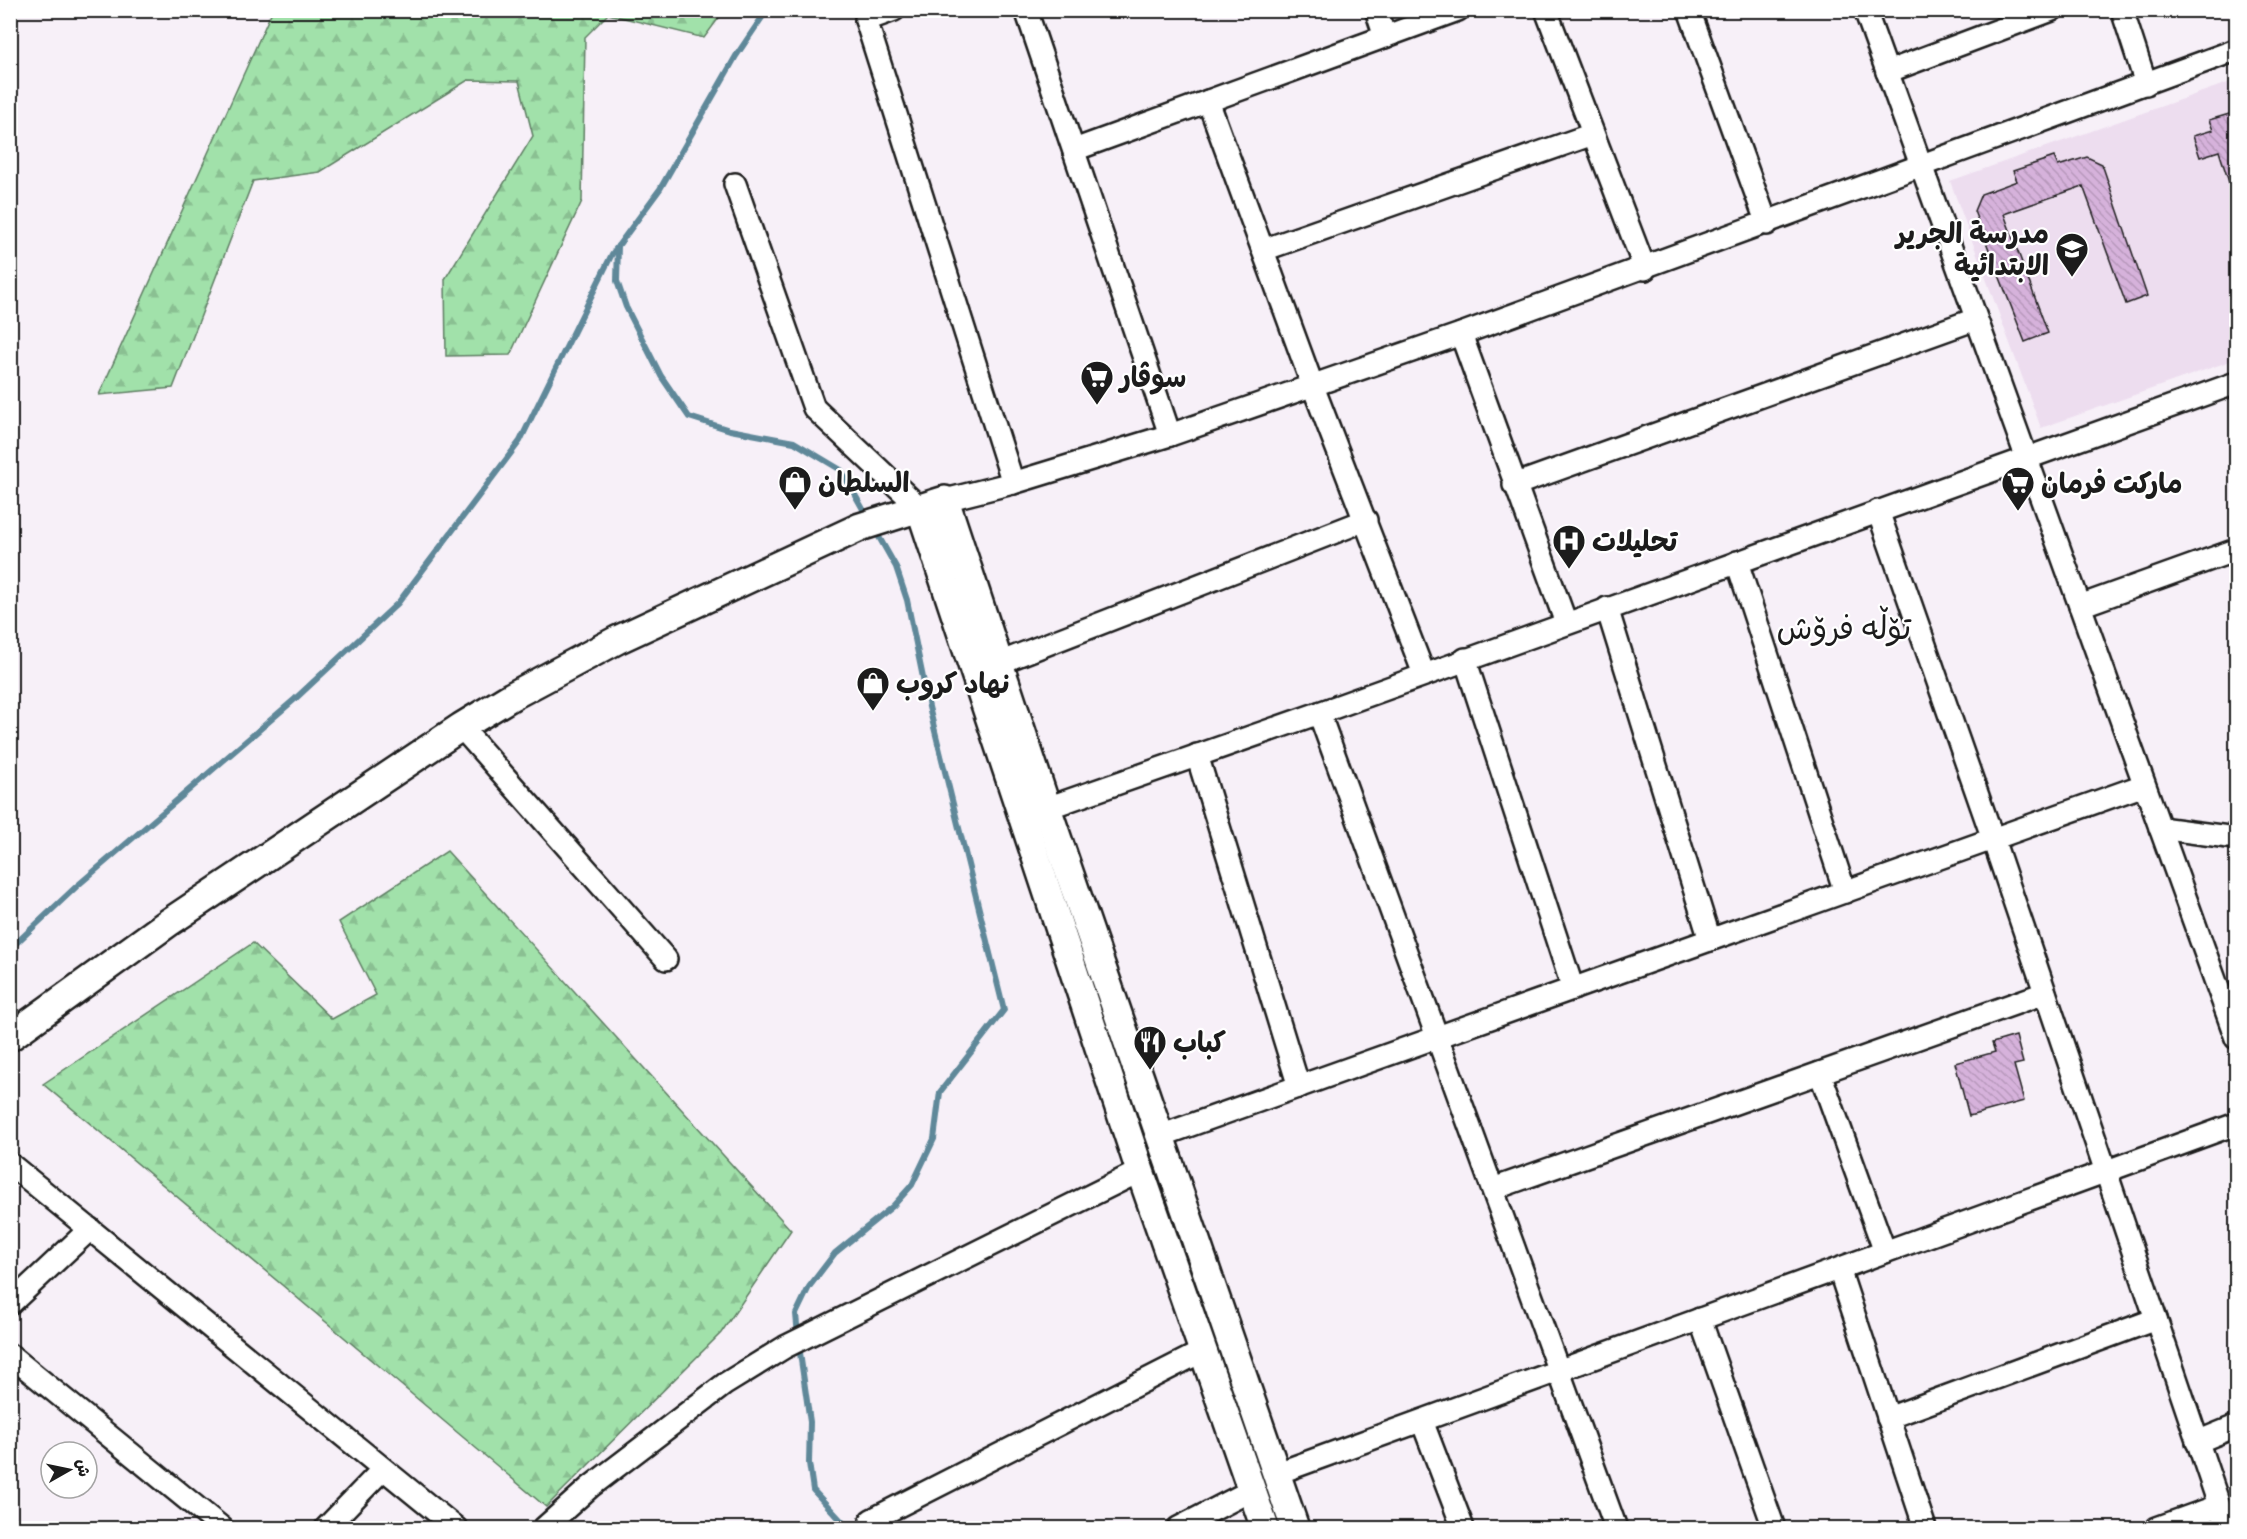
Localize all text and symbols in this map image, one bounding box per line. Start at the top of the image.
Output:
place label: مدرسة الجرير الابتدائية [1893,216,2049,283]
school or university icon: مدرسة الجرير الابتدائية [2054,231,2090,278]
supermarket icon: سوڤار [1079,359,1115,406]
place label: سوڤار [1117,360,1186,395]
shop icon: السلطان [777,464,813,511]
place label: السلطان [818,465,910,500]
supermarket icon: مارکت فرمان [2000,465,2036,512]
place label: مارکت فرمان [2041,466,2182,501]
hospital icon: تحلیلات [1551,523,1587,570]
place label: تحلیلات [1592,524,1678,559]
district label: تۆڵە فرۆش [1777,605,1912,649]
shop icon: نهاد كروب [855,665,891,712]
place label: نهاد كروب [896,666,1012,701]
restaurant icon: كباب [1132,1024,1168,1071]
place label: كباب [1173,1025,1226,1060]
north arrow [39,1440,99,1500]
text: ش [72,1458,94,1478]

